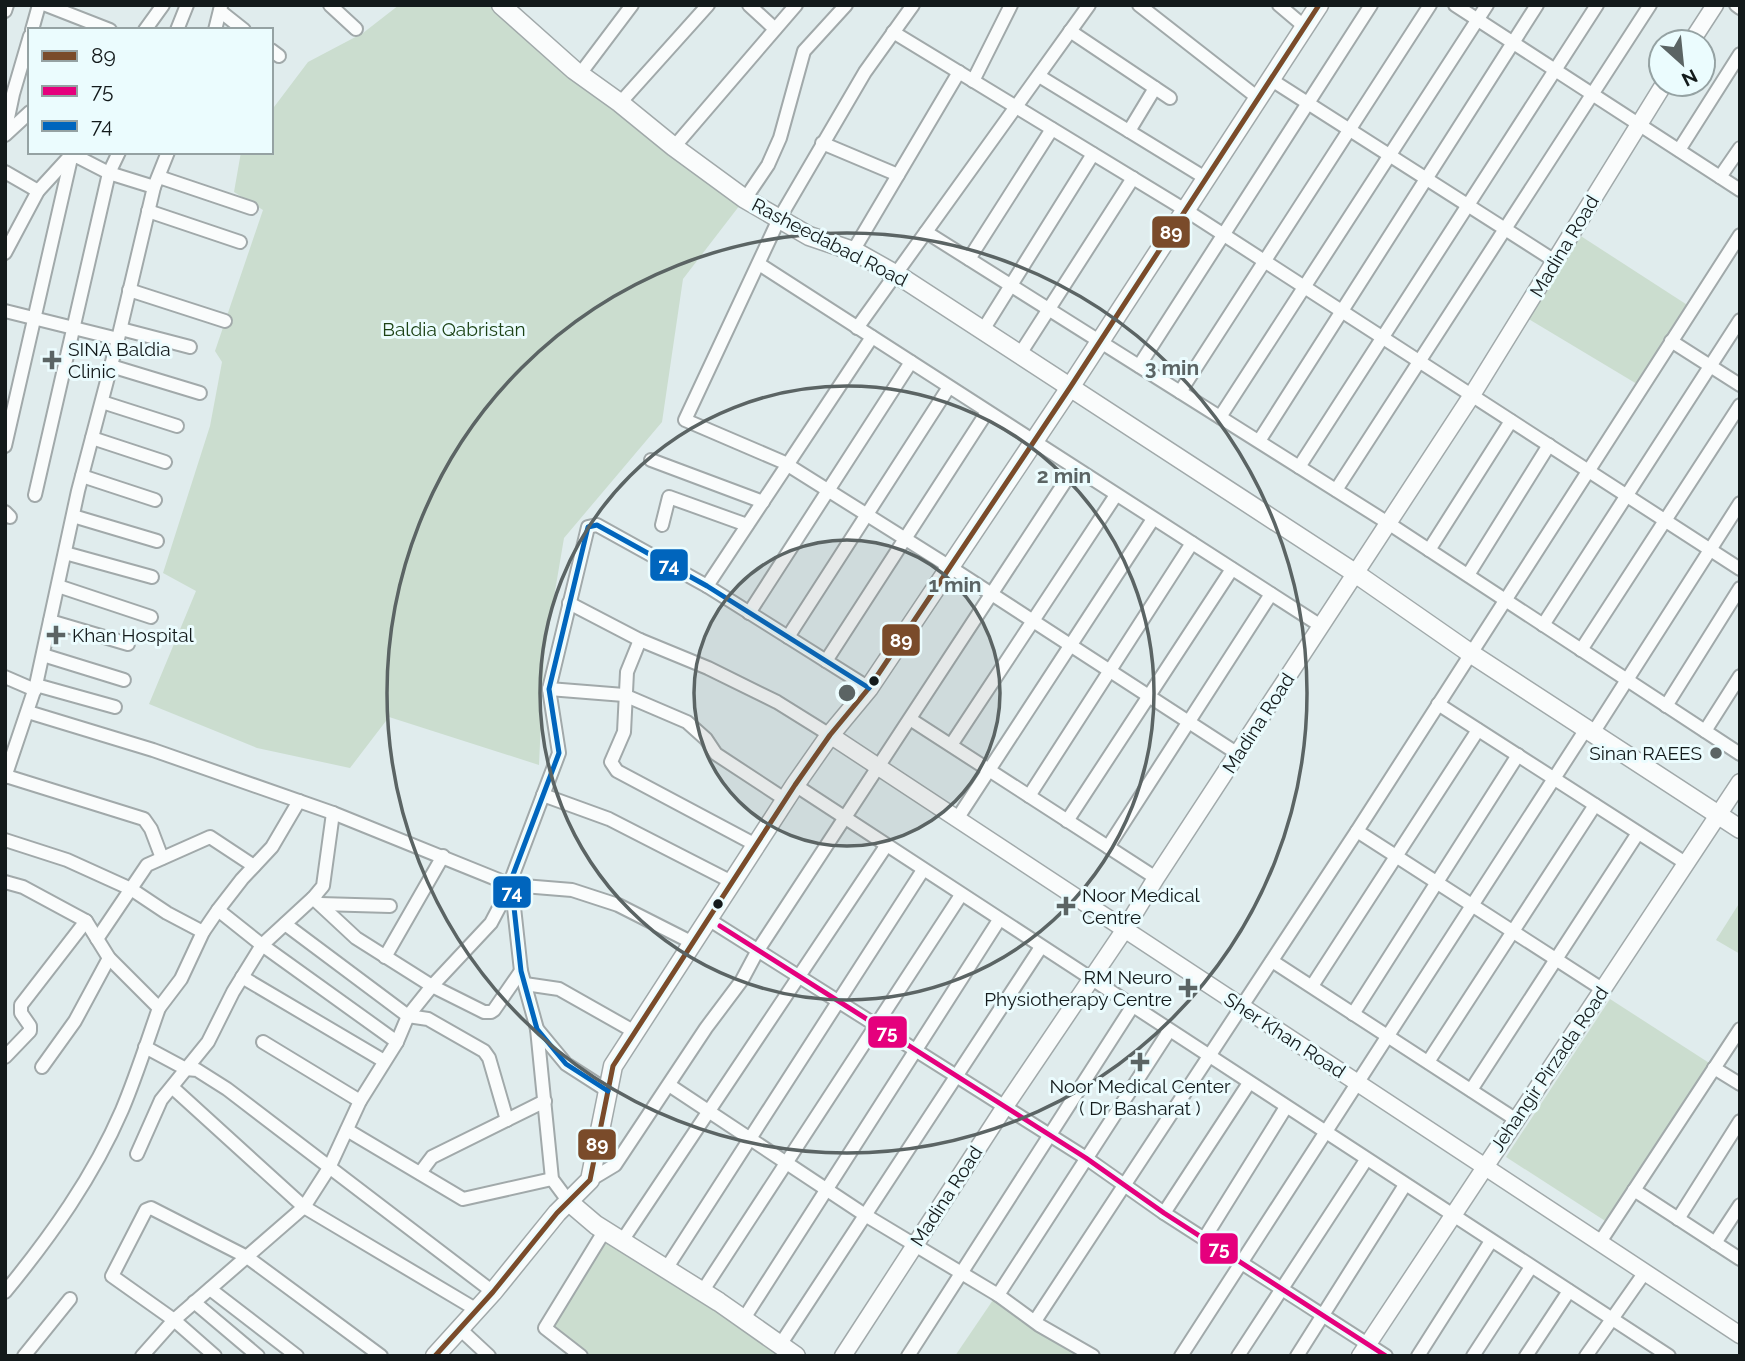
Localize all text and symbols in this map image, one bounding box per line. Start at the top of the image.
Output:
legend [28,28,273,154]
north arrow [1647,28,1717,98]
text: 89 [91,43,116,68]
text: N [1678,65,1701,91]
text: 75 [91,78,113,103]
text: 74 [91,113,113,138]
street label: Madina Road [1525,191,1603,301]
street label: Rasheedabad Road [749,193,911,291]
line badge: 89 [1151,215,1191,249]
text: 89 [1160,221,1182,243]
park label: Baldia Qabristan [382,318,526,340]
place label: SINA Baldia Clinic [68,338,171,382]
marker: SINA Baldia Clinic [42,350,62,370]
text: 3 min [1145,355,1199,380]
text: 2 min [1037,463,1091,488]
line badge: 74 [649,548,689,582]
text: 74 [659,554,680,576]
text: 1 min [928,572,982,597]
line badge: 89 [881,623,921,657]
place label: Khan Hospital [72,624,195,646]
marker: Khan Hospital [46,625,66,645]
text: 89 [890,629,912,651]
street label: Madina Road [1218,669,1298,777]
unlabelled marker [867,674,881,688]
centre of rings [835,681,859,705]
place label: Sinan RAEES [1589,742,1702,764]
marker: Sinan RAEES [1708,745,1724,761]
line badge: 74 [492,875,532,909]
text: 74 [502,881,523,903]
place label: Noor Medical Centre [1082,884,1201,928]
marker: Noor Medical Centre [1056,896,1076,916]
unlabelled marker [711,897,725,911]
place label: RM Neuro Physiotherapy Centre [984,966,1172,1010]
marker: RM Neuro Physiotherapy Centre [1178,978,1198,998]
street label: Jehangir Pirzada Road [1485,982,1613,1156]
street label: Sher Khan Road [1220,988,1350,1082]
line badge: 75 [867,1015,908,1049]
text: 75 [877,1021,897,1043]
marker: Noor Medical Center ( Dr Basharat ) [1130,1052,1150,1072]
place label: Noor Medical Center ( Dr Basharat ) [1049,1075,1231,1119]
line badge: 89 [577,1128,617,1161]
text: 89 [586,1133,608,1155]
street label: Madina Road [906,1142,986,1250]
line badge: 75 [1199,1232,1239,1265]
text: 75 [1209,1237,1229,1259]

